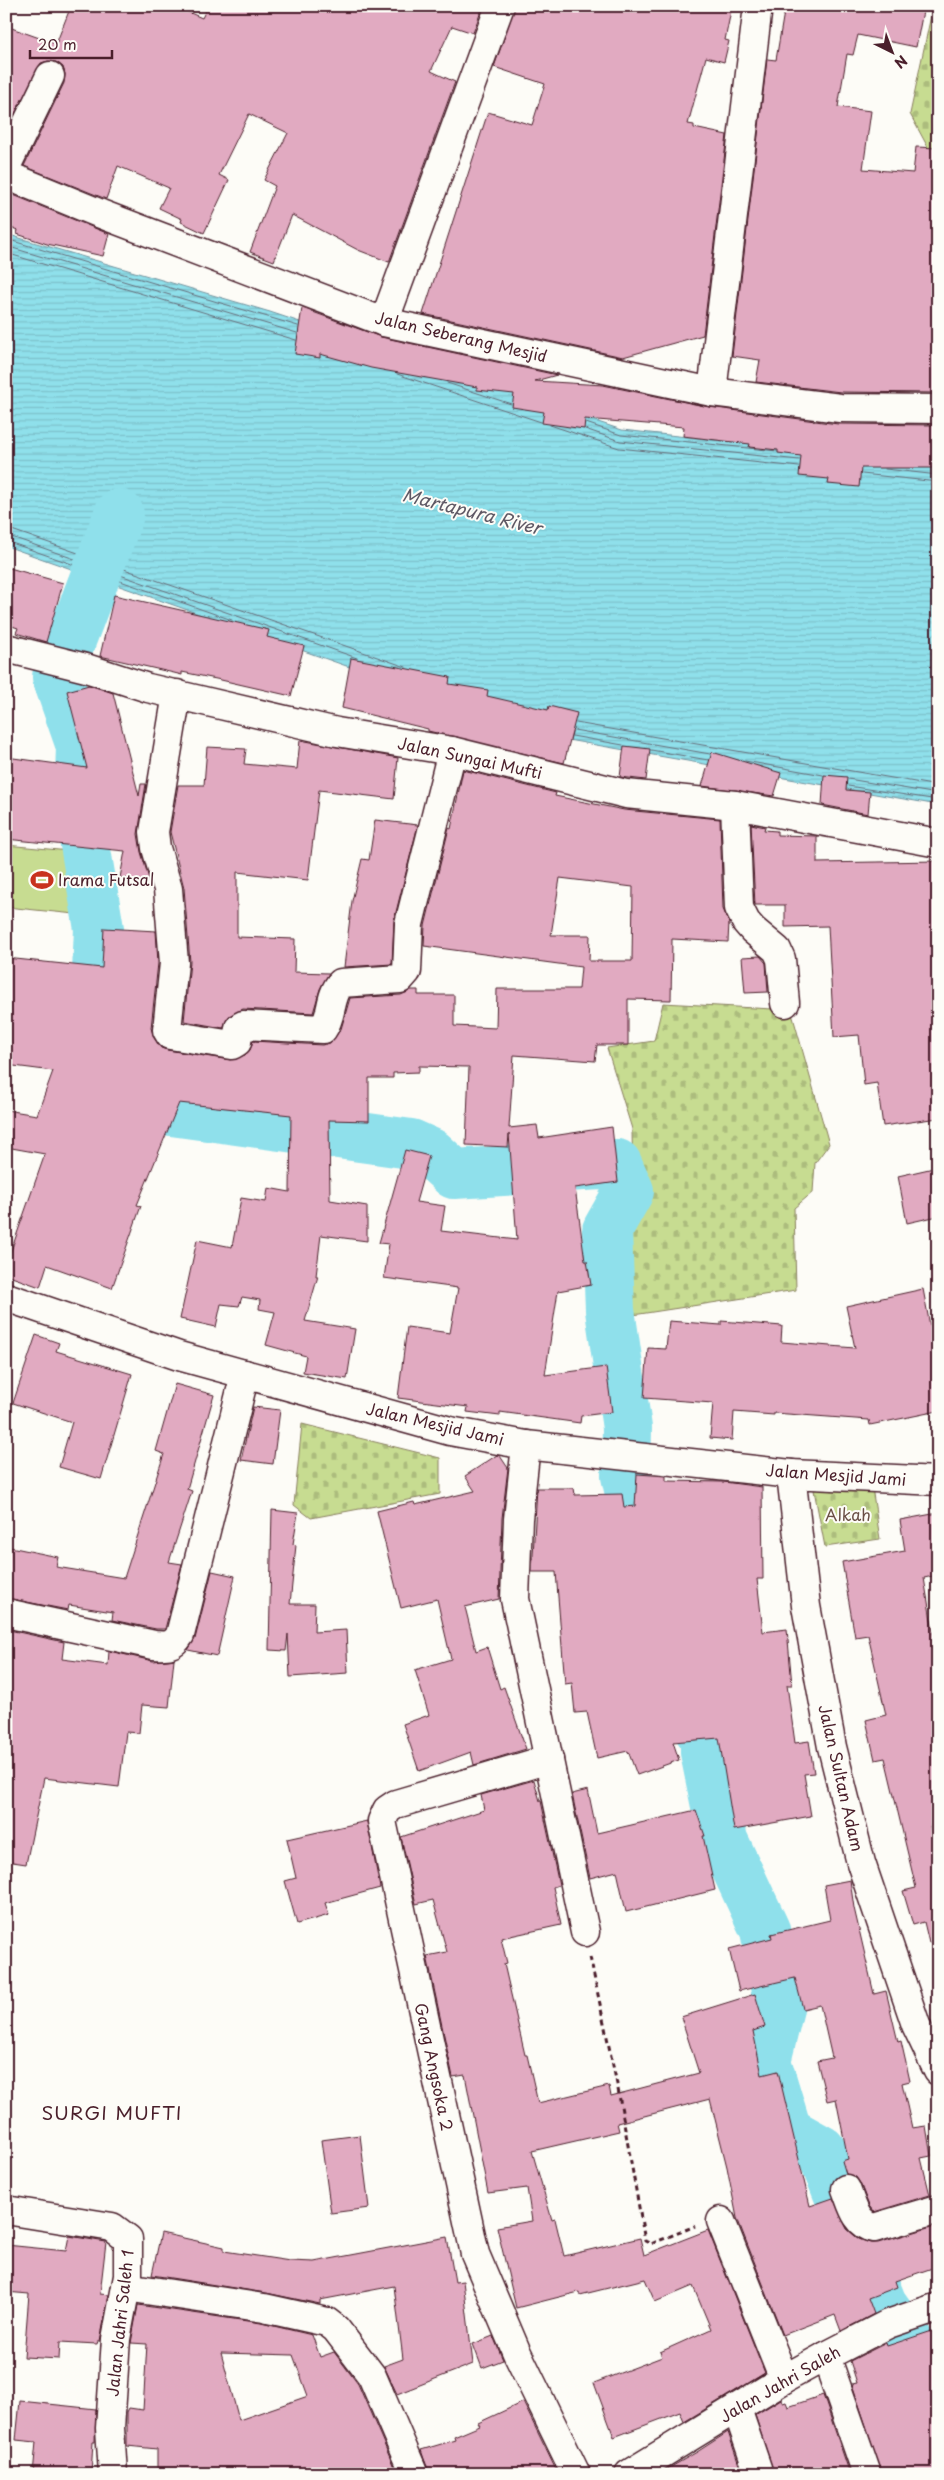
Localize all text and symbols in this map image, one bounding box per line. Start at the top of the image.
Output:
scale bar [30,28,112,60]
north arrow [866,28,916,78]
text: 20 m [38,32,77,55]
text: N [890,51,912,74]
street label: Jalan Seberang Mesjid [373,305,550,368]
water label: Martapura River [400,480,547,542]
street label: Jalan Sungai Mufti [396,730,545,784]
sports icon: Irama Futsal [29,867,55,893]
place label: Irama Futsal [58,867,154,891]
street label: Jalan Mesjid Jami [364,1395,507,1451]
street label: Jalan Mesjid Jami [765,1457,907,1491]
park label: Alkah [825,1502,871,1526]
street label: Jalan Sultan Adam [813,1702,871,1854]
street label: Gang Angsoka 2 [410,2001,460,2133]
district label: SURGI MUFTI [41,2098,183,2126]
street label: Jalan Jahri Saleh 1 [99,2248,139,2397]
street label: Jalan Jahri Saleh [715,2339,844,2427]

